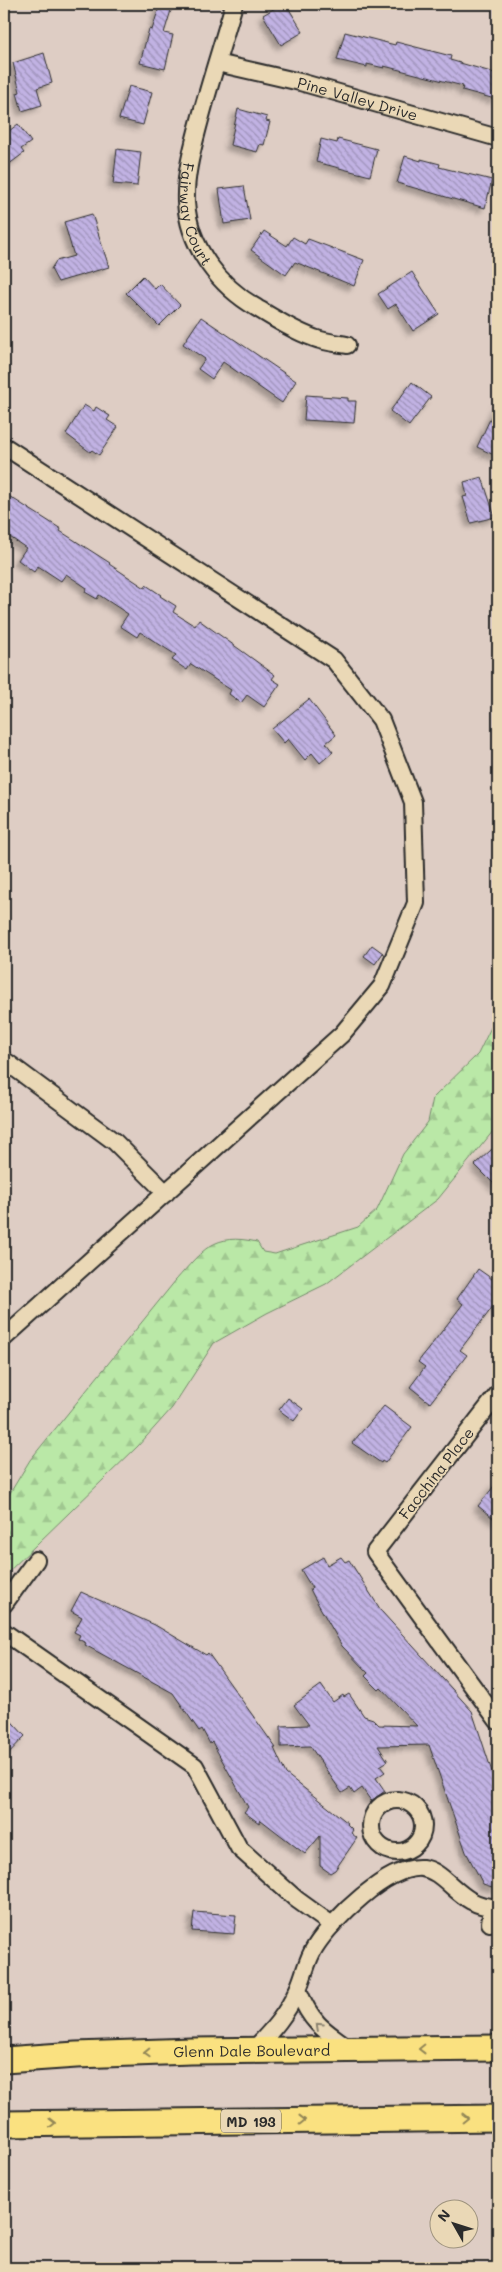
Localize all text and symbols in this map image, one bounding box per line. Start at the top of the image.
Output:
street label: Pine Valley Drive [295,72,420,125]
street label: Fairway Court [176,161,217,269]
street label: Facchina Place [394,1423,478,1523]
one-way arrow [316,2023,325,2032]
street label: Glenn Dale Boulevard [173,2040,330,2062]
one-way arrow [417,2044,425,2054]
one-way arrow [143,2047,151,2058]
road number: MD 193 [221,2110,281,2132]
one-way arrow [462,2113,469,2123]
one-way arrow [299,2115,307,2125]
one-way arrow [49,2118,57,2128]
north arrow [430,2200,480,2250]
text: N [433,2205,454,2226]

